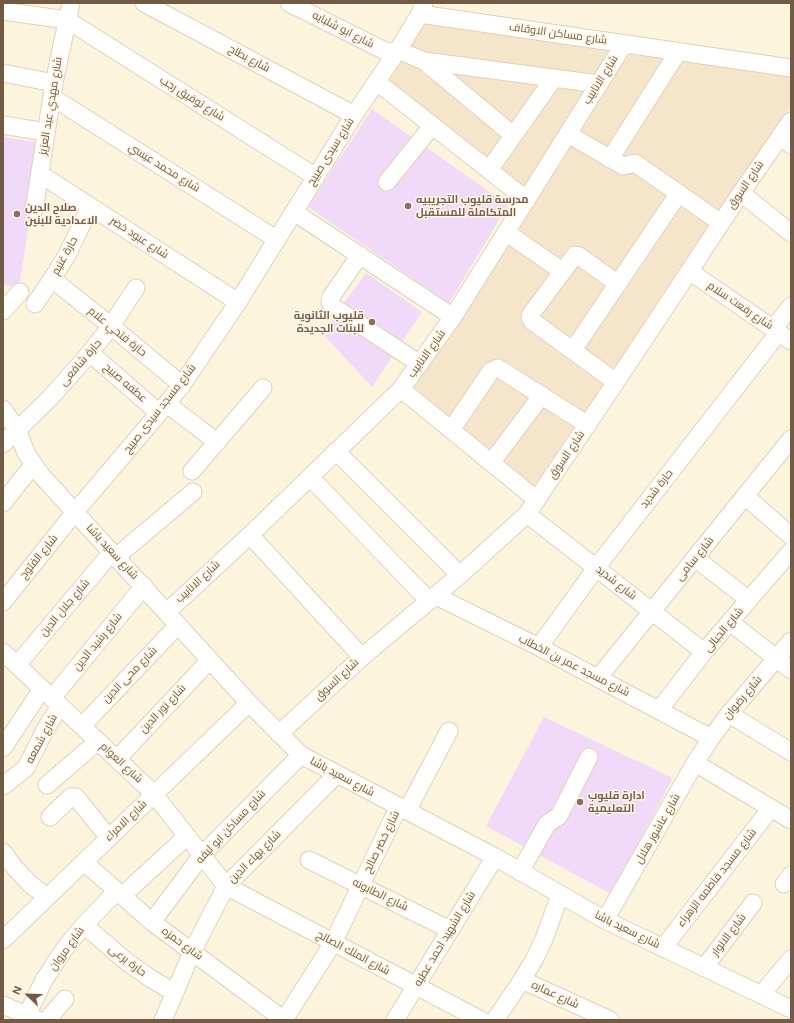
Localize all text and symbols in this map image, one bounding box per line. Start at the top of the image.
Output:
street label: شارع ابو شلبايه [310,9,376,51]
street label: شارع مساكن الاوقاف [508,21,608,47]
street label: شارع بطاح [226,43,272,75]
street label: شارع الانابيب [581,53,621,107]
street label: شارع مهدي عبد العزيز [37,56,65,156]
street label: شارع توفيق رجب [157,74,227,124]
street label: شارع سيدى صبيح [305,116,357,188]
street label: شارع محمد عيسي [126,141,202,195]
street label: شارع السوق [725,158,767,212]
place label: مدرسة قليوب التجريبيه المتكاملة للمستقبل [416,193,529,219]
place label: صلاح الدين الاعدادية للبنين [25,201,98,227]
marker: مدرسة قليوب التجريبيه المتكاملة للمستقبل [403,201,413,211]
marker: صلاح الدين الاعدادية للبنين [12,209,22,219]
street label: شارع عبود خضر [107,214,171,262]
street label: حارة غنيم [49,235,81,277]
street label: شارع رفعت سلام [705,279,775,333]
street label: حارة فتحي علام [85,304,149,360]
place label: قليوب الثانوية للبنات الجديدة [294,309,364,335]
marker: قليوب الثانوية للبنات الجديدة [367,317,377,327]
street label: شارع الانابيب [405,328,449,380]
street label: حارة شافعى [57,337,105,389]
street label: عطفه صبيح [100,360,150,406]
street label: شارع مسجد سيدى صبيح [121,362,199,456]
street label: شارع السوق [546,428,588,482]
street label: حارة شديد [638,467,676,511]
street label: شارع سعيد باشا [83,522,141,582]
street label: شارع الفتوح [17,532,61,582]
street label: شارع سامى [673,534,717,584]
street label: شارع الانابيب [173,558,223,606]
street label: شارع شديد [593,563,639,603]
street label: شارع جلال الدين [37,577,93,639]
street label: شارع الجبالى [701,605,747,655]
street label: شارع رشيد الدين [71,610,125,674]
street label: شارع مسجد عمر بن الخطاب [516,632,632,700]
street label: شارع محى الدين [100,644,160,706]
street label: شارع السوق [312,656,362,704]
street label: شارع رضوان [721,674,765,722]
street label: شارع نور الدين [137,682,189,736]
street label: شارع شمعه [23,712,61,766]
street label: شارع العوام [97,740,145,786]
street label: شارع سعيد باشا [308,755,376,799]
street label: شارع مساكن ابو ليفه [193,787,269,867]
place label: ادارة قليوب التعليمية [588,789,645,815]
street label: شارع عاشور هلال [633,792,683,866]
marker: ادارة قليوب التعليمية [575,797,585,807]
street label: شارع الامراء [102,798,150,844]
street label: شارع خضر صالح [361,809,403,875]
street label: شارع مسجد فاطمه الزهراء [674,826,760,930]
street label: شارع بهاء الدين [226,828,284,886]
street label: شارع الطابونه [350,876,410,914]
street label: شارع الشهيد احمد عطيه [411,889,479,989]
street label: شارع سعيد باشا [592,909,662,951]
street label: شارع الانوار [709,911,749,959]
street label: شارع مروان [47,925,87,973]
street label: شارع حمزه [159,925,205,963]
street label: شارع الملك الصالح [314,928,392,978]
street label: حارة برعى [105,942,149,980]
north arrow [8,975,48,1015]
street label: شارع عماره [529,978,581,1012]
text: N [9,984,25,997]

